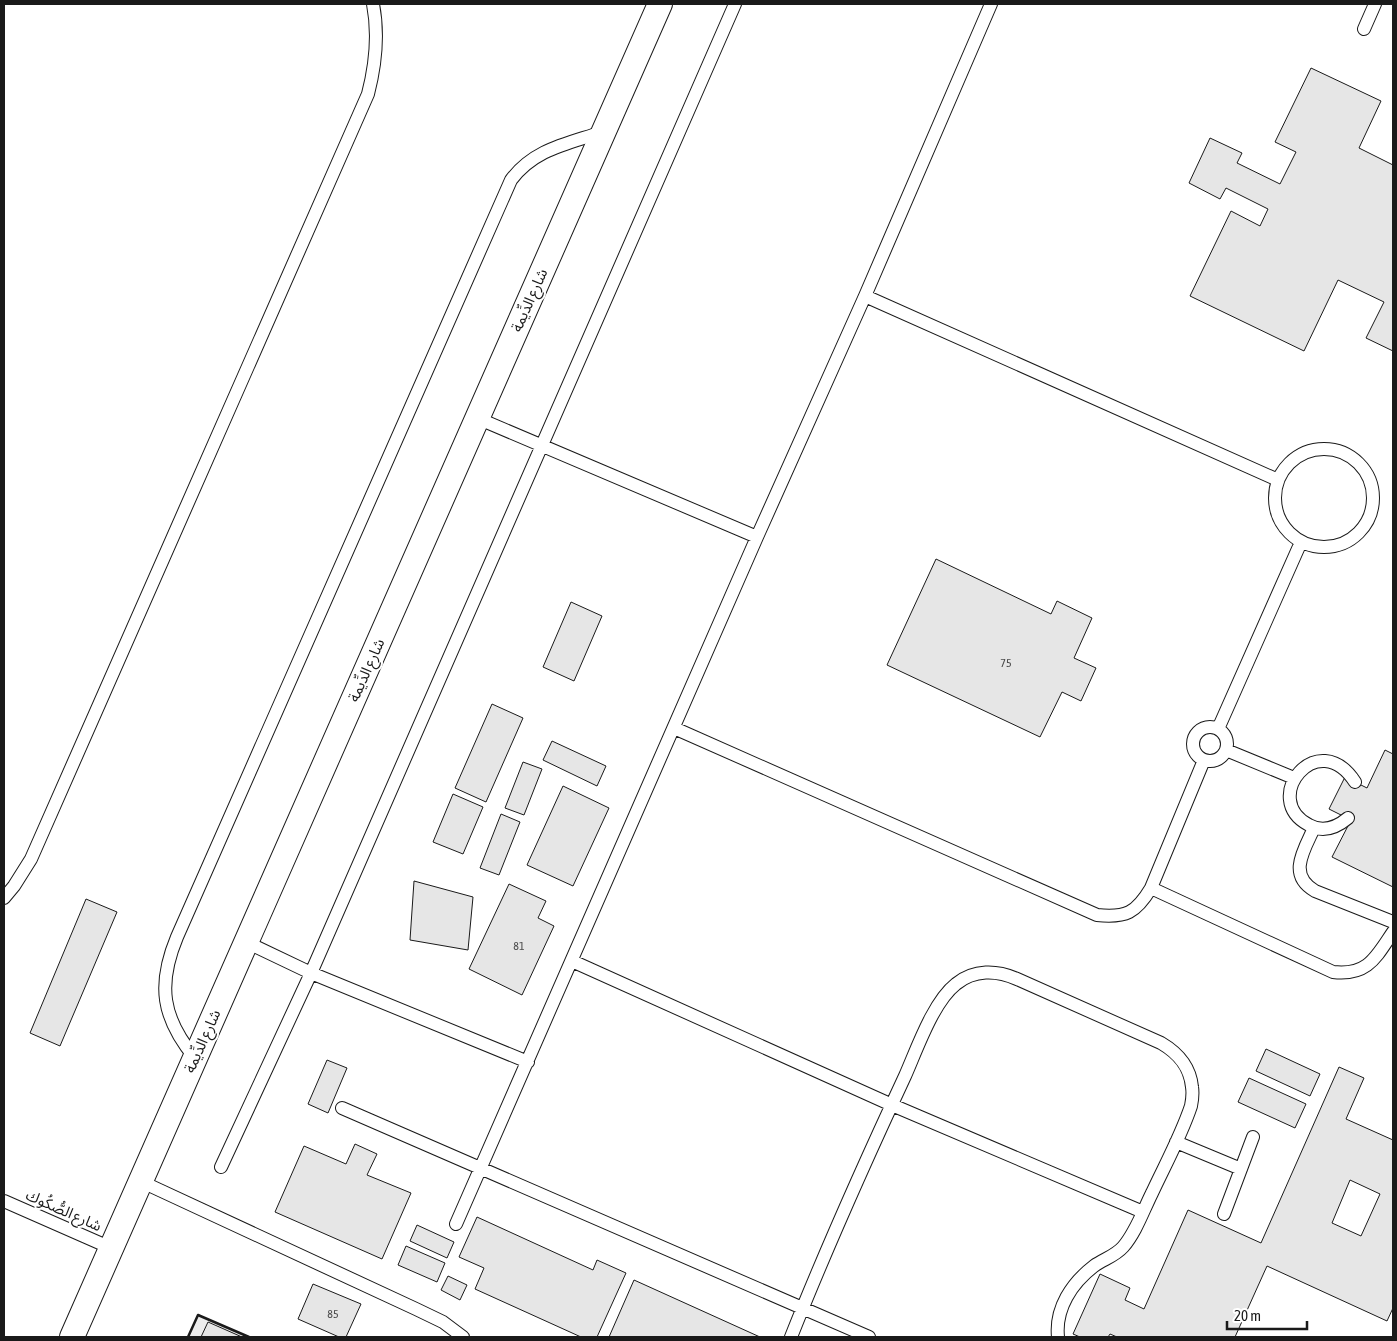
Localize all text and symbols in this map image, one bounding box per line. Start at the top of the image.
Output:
street label: شارع الدِّيمة [508,266,554,336]
street label: شارع الدِّيمة [345,636,391,706]
house number: 75 [1000,656,1012,670]
house number: 81 [513,939,525,953]
street label: شارع الدِّيمة [181,1007,227,1077]
street label: شارع الصُّكُوك [22,1185,105,1238]
scale bar [1227,1298,1307,1330]
house number: 85 [327,1307,339,1321]
text: 20 m [1234,1307,1261,1324]

